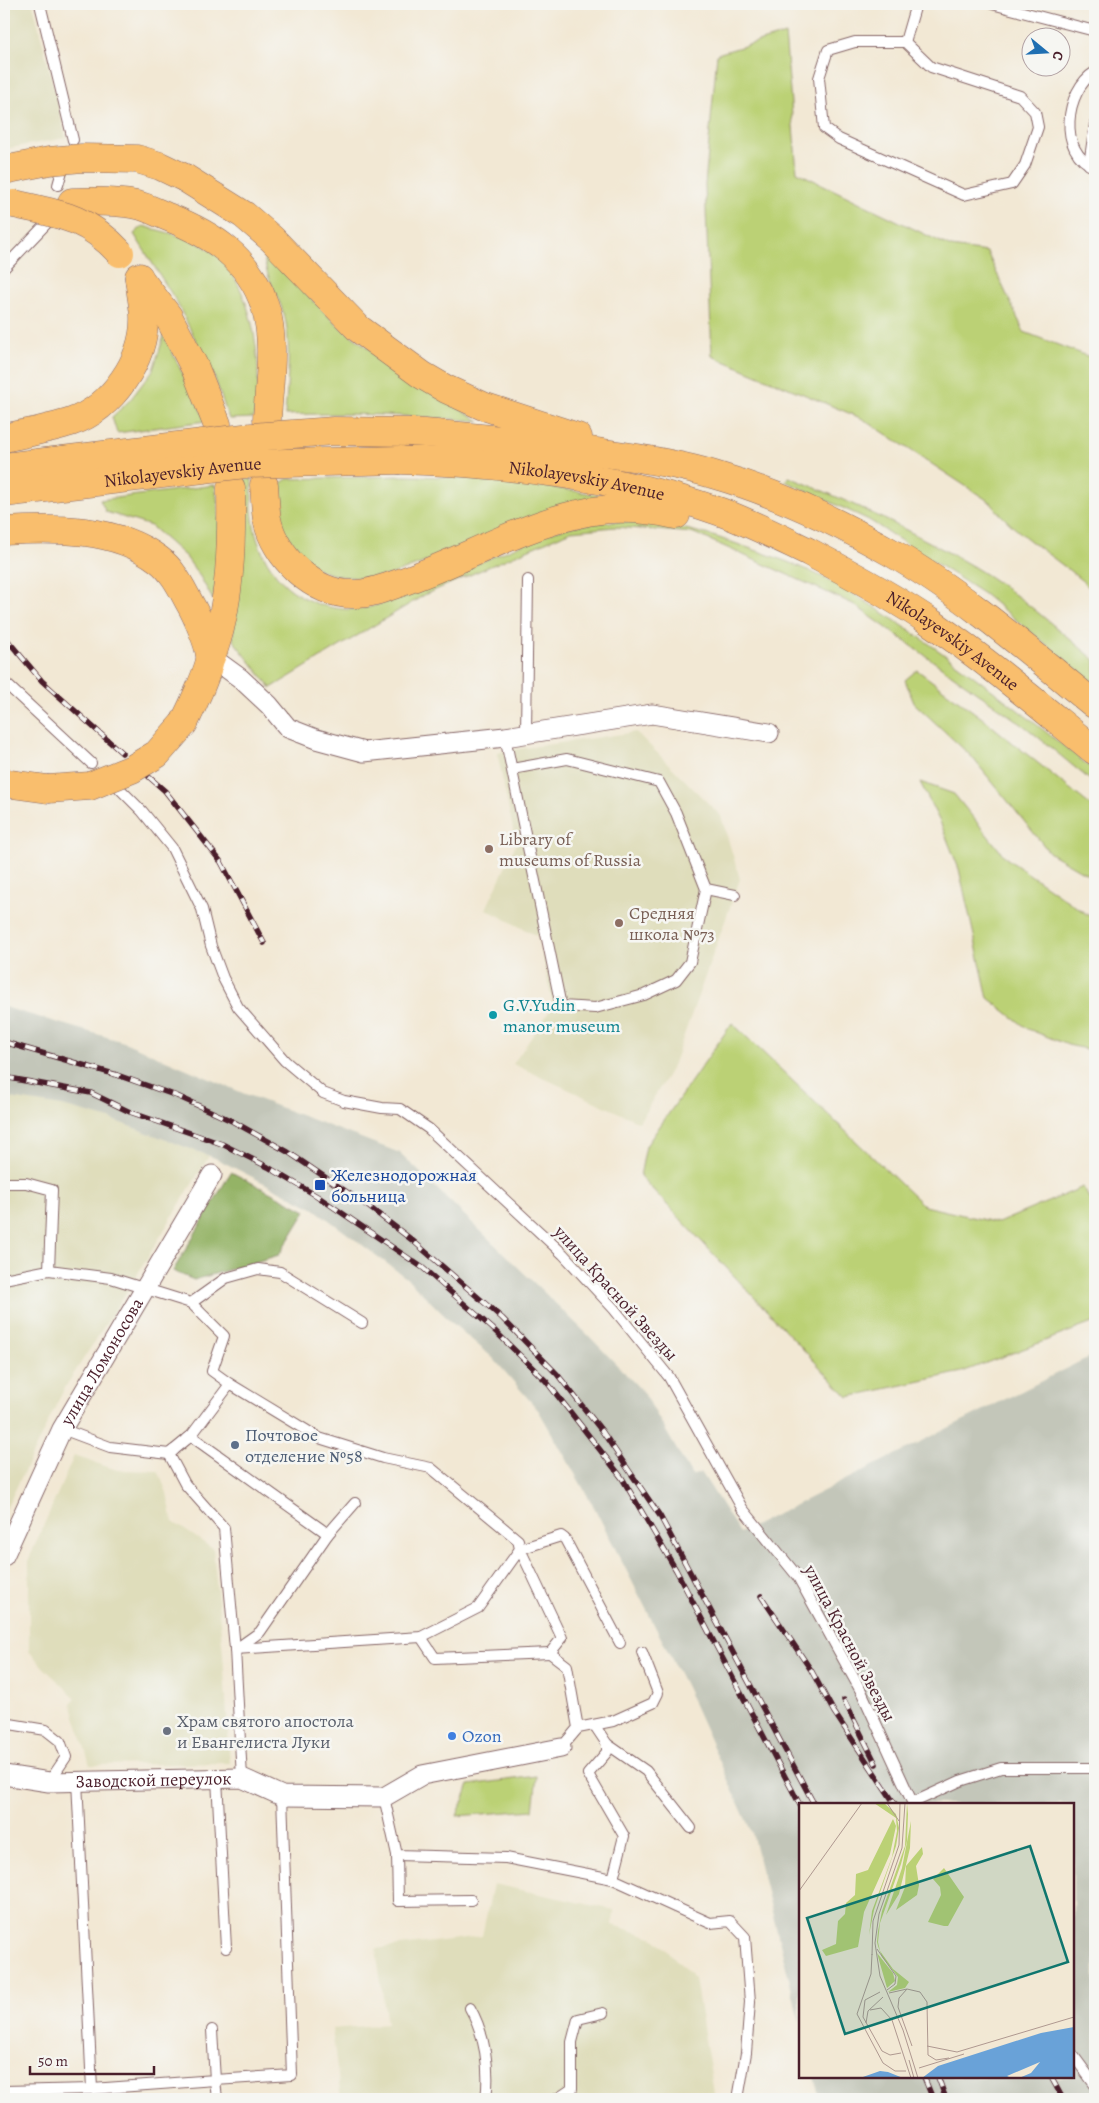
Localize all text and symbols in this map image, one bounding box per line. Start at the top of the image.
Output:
north arrow [1022,28,1072,78]
text: С [1047,49,1068,63]
street label: Nikolayevskiy Avenue [103,452,262,493]
street label: Nikolayevskiy Avenue [507,455,667,506]
street label: Nikolayevskiy Avenue [882,585,1024,696]
place label: Library of museums of Russia [499,827,642,872]
marker: Library of museums of Russia [483,843,495,855]
place label: Средняя школа №73 [629,901,715,946]
marker: Средняя школа №73 [613,917,625,929]
place label: G.V.Yudin manor museum [503,993,620,1038]
marker: G.V.Yudin manor museum [487,1009,499,1021]
place label: Железнодорожная больница [331,1163,477,1208]
marker: Железнодорожная больница [313,1178,327,1192]
street label: улица Красной Звезды [548,1219,683,1366]
street label: улица Ломоносова [54,1293,149,1431]
place label: Почтовое отделение №58 [245,1423,363,1468]
marker: Почтовое отделение №58 [229,1439,241,1451]
street label: улица Красной Звезды [798,1559,902,1726]
place label: Храм святого апостола и Евангелиста Луки [177,1709,355,1754]
place label: Ozon [462,1724,502,1748]
marker: Храм святого апостола и Евангелиста Луки [161,1725,173,1737]
marker: Ozon [446,1730,458,1742]
street label: Заводской переулок [75,1766,232,1793]
inset map [799,1803,1074,2078]
scale bar [30,2043,154,2075]
text: 50 m [38,2051,68,2071]

